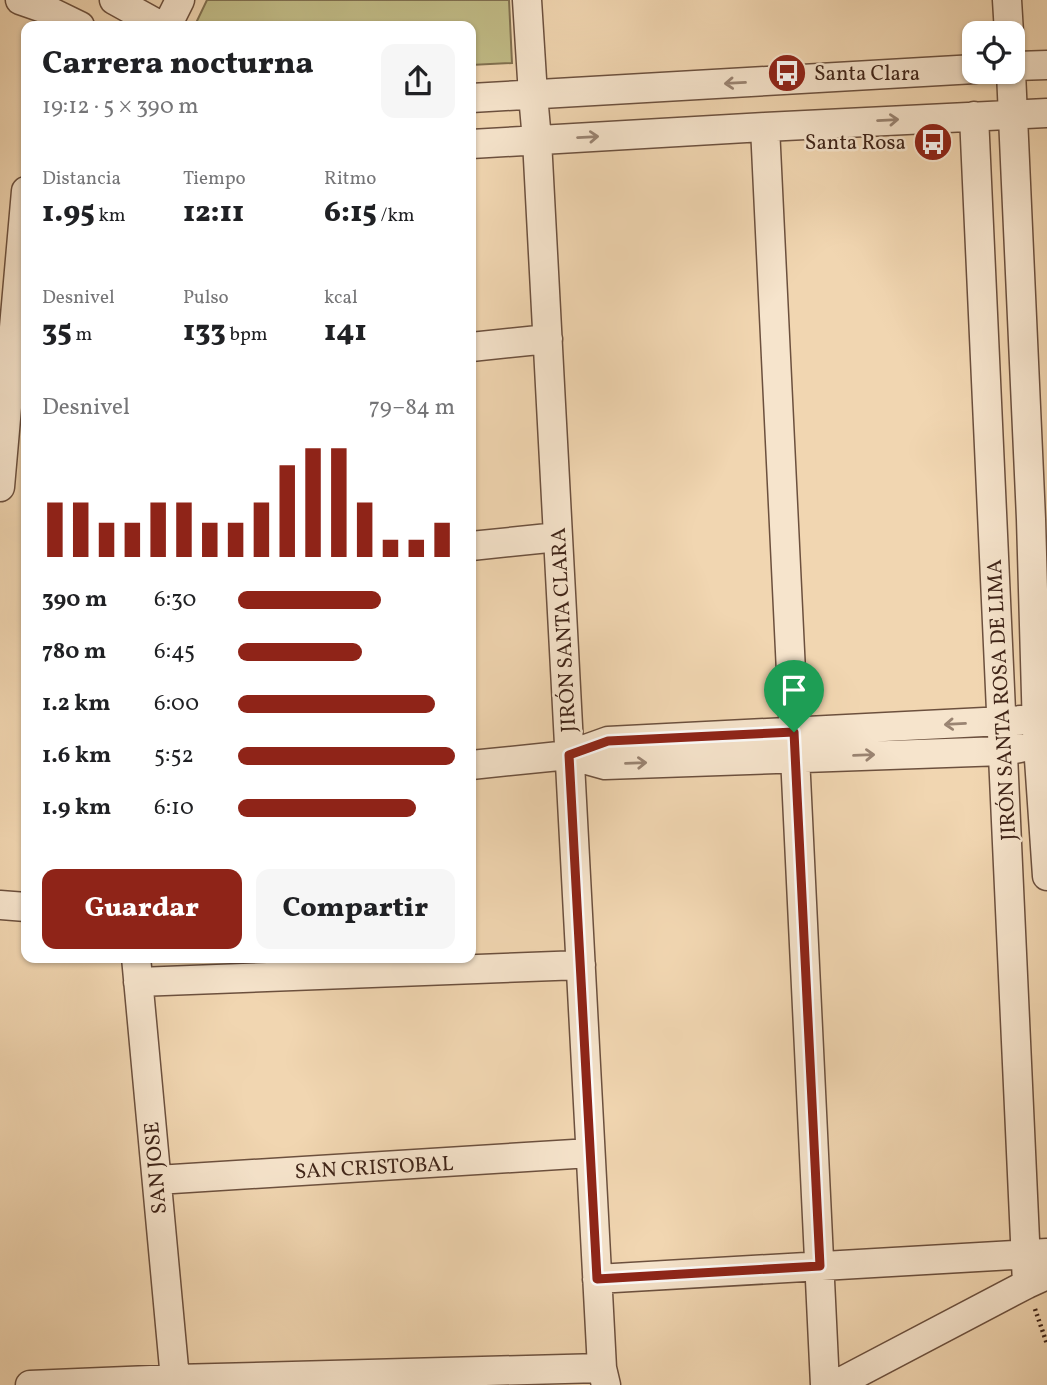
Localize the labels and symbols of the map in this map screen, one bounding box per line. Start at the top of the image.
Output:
bus stop icon: Santa Clara [766,52,808,94]
place label: Santa Clara [814,60,920,89]
one-way arrow [725,77,747,90]
one-way arrow [877,114,900,127]
bus stop icon: Santa Rosa [912,121,954,163]
place label: Santa Rosa [805,129,906,158]
one-way arrow [576,130,599,143]
street label: JIRÓN SANTA CLARA [545,527,584,733]
street label: JIRÓN SANTA ROSA DE LIMA [981,558,1024,841]
pin [764,660,824,732]
one-way arrow [944,717,967,730]
one-way arrow [852,749,875,762]
one-way arrow [624,757,647,770]
street label: SAN JOSE [138,1120,175,1215]
street label: SAN CRISTOBAL [294,1150,454,1187]

